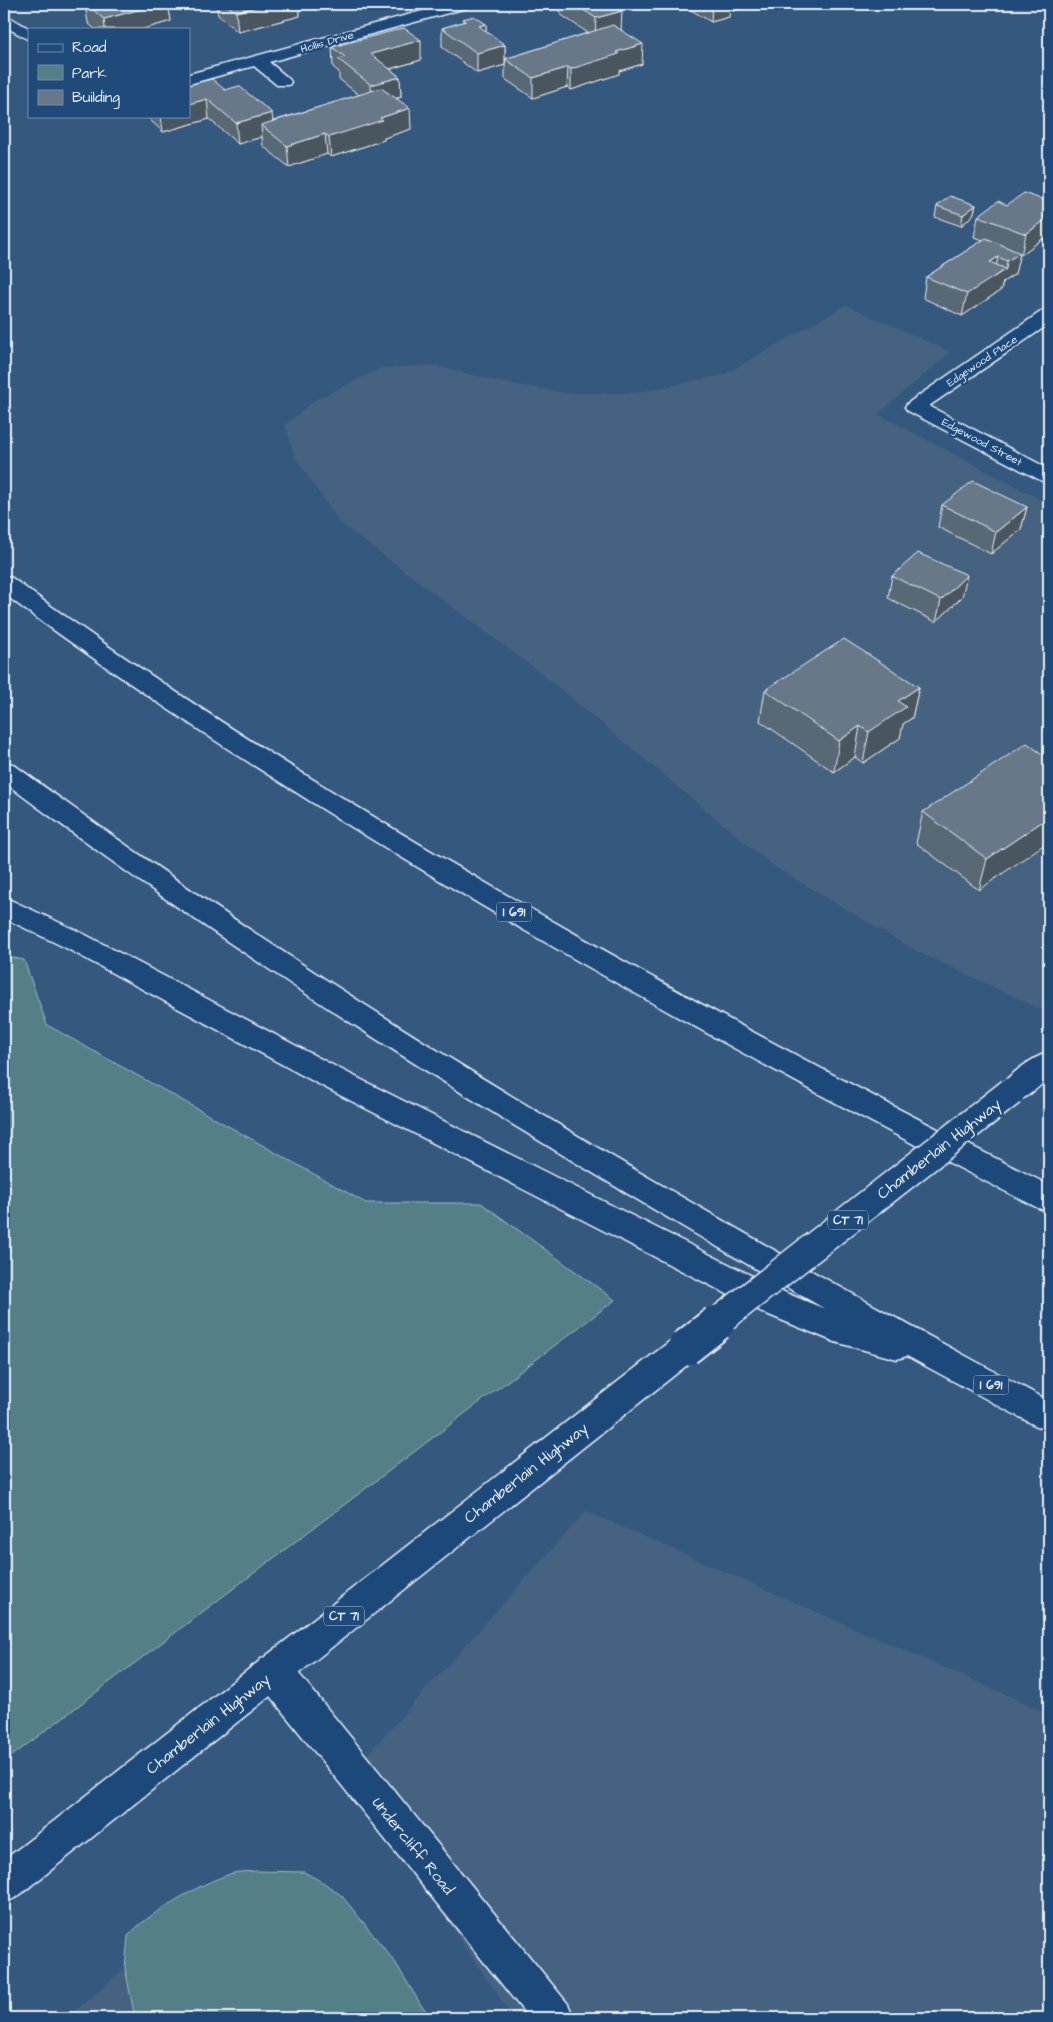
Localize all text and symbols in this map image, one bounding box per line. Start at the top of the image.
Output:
street label: Hollis Drive [299,27,355,57]
legend [28,28,190,118]
text: Road [72,37,107,58]
text: Park [72,63,107,84]
text: Building [72,87,120,109]
street label: Edgewood Place [944,332,1021,391]
street label: Edgewood Street [939,414,1025,471]
road number: I 691 [496,902,532,922]
street label: Chamberlain Highway [872,1093,1006,1205]
road number: CT 71 [828,1210,868,1230]
road number: I 691 [974,1376,1008,1394]
street label: Chamberlain Highway [459,1417,593,1529]
road number: CT 71 [324,1606,364,1625]
street label: Chamberlain Highway [141,1668,275,1780]
street label: Undercliff Road [367,1792,459,1900]

